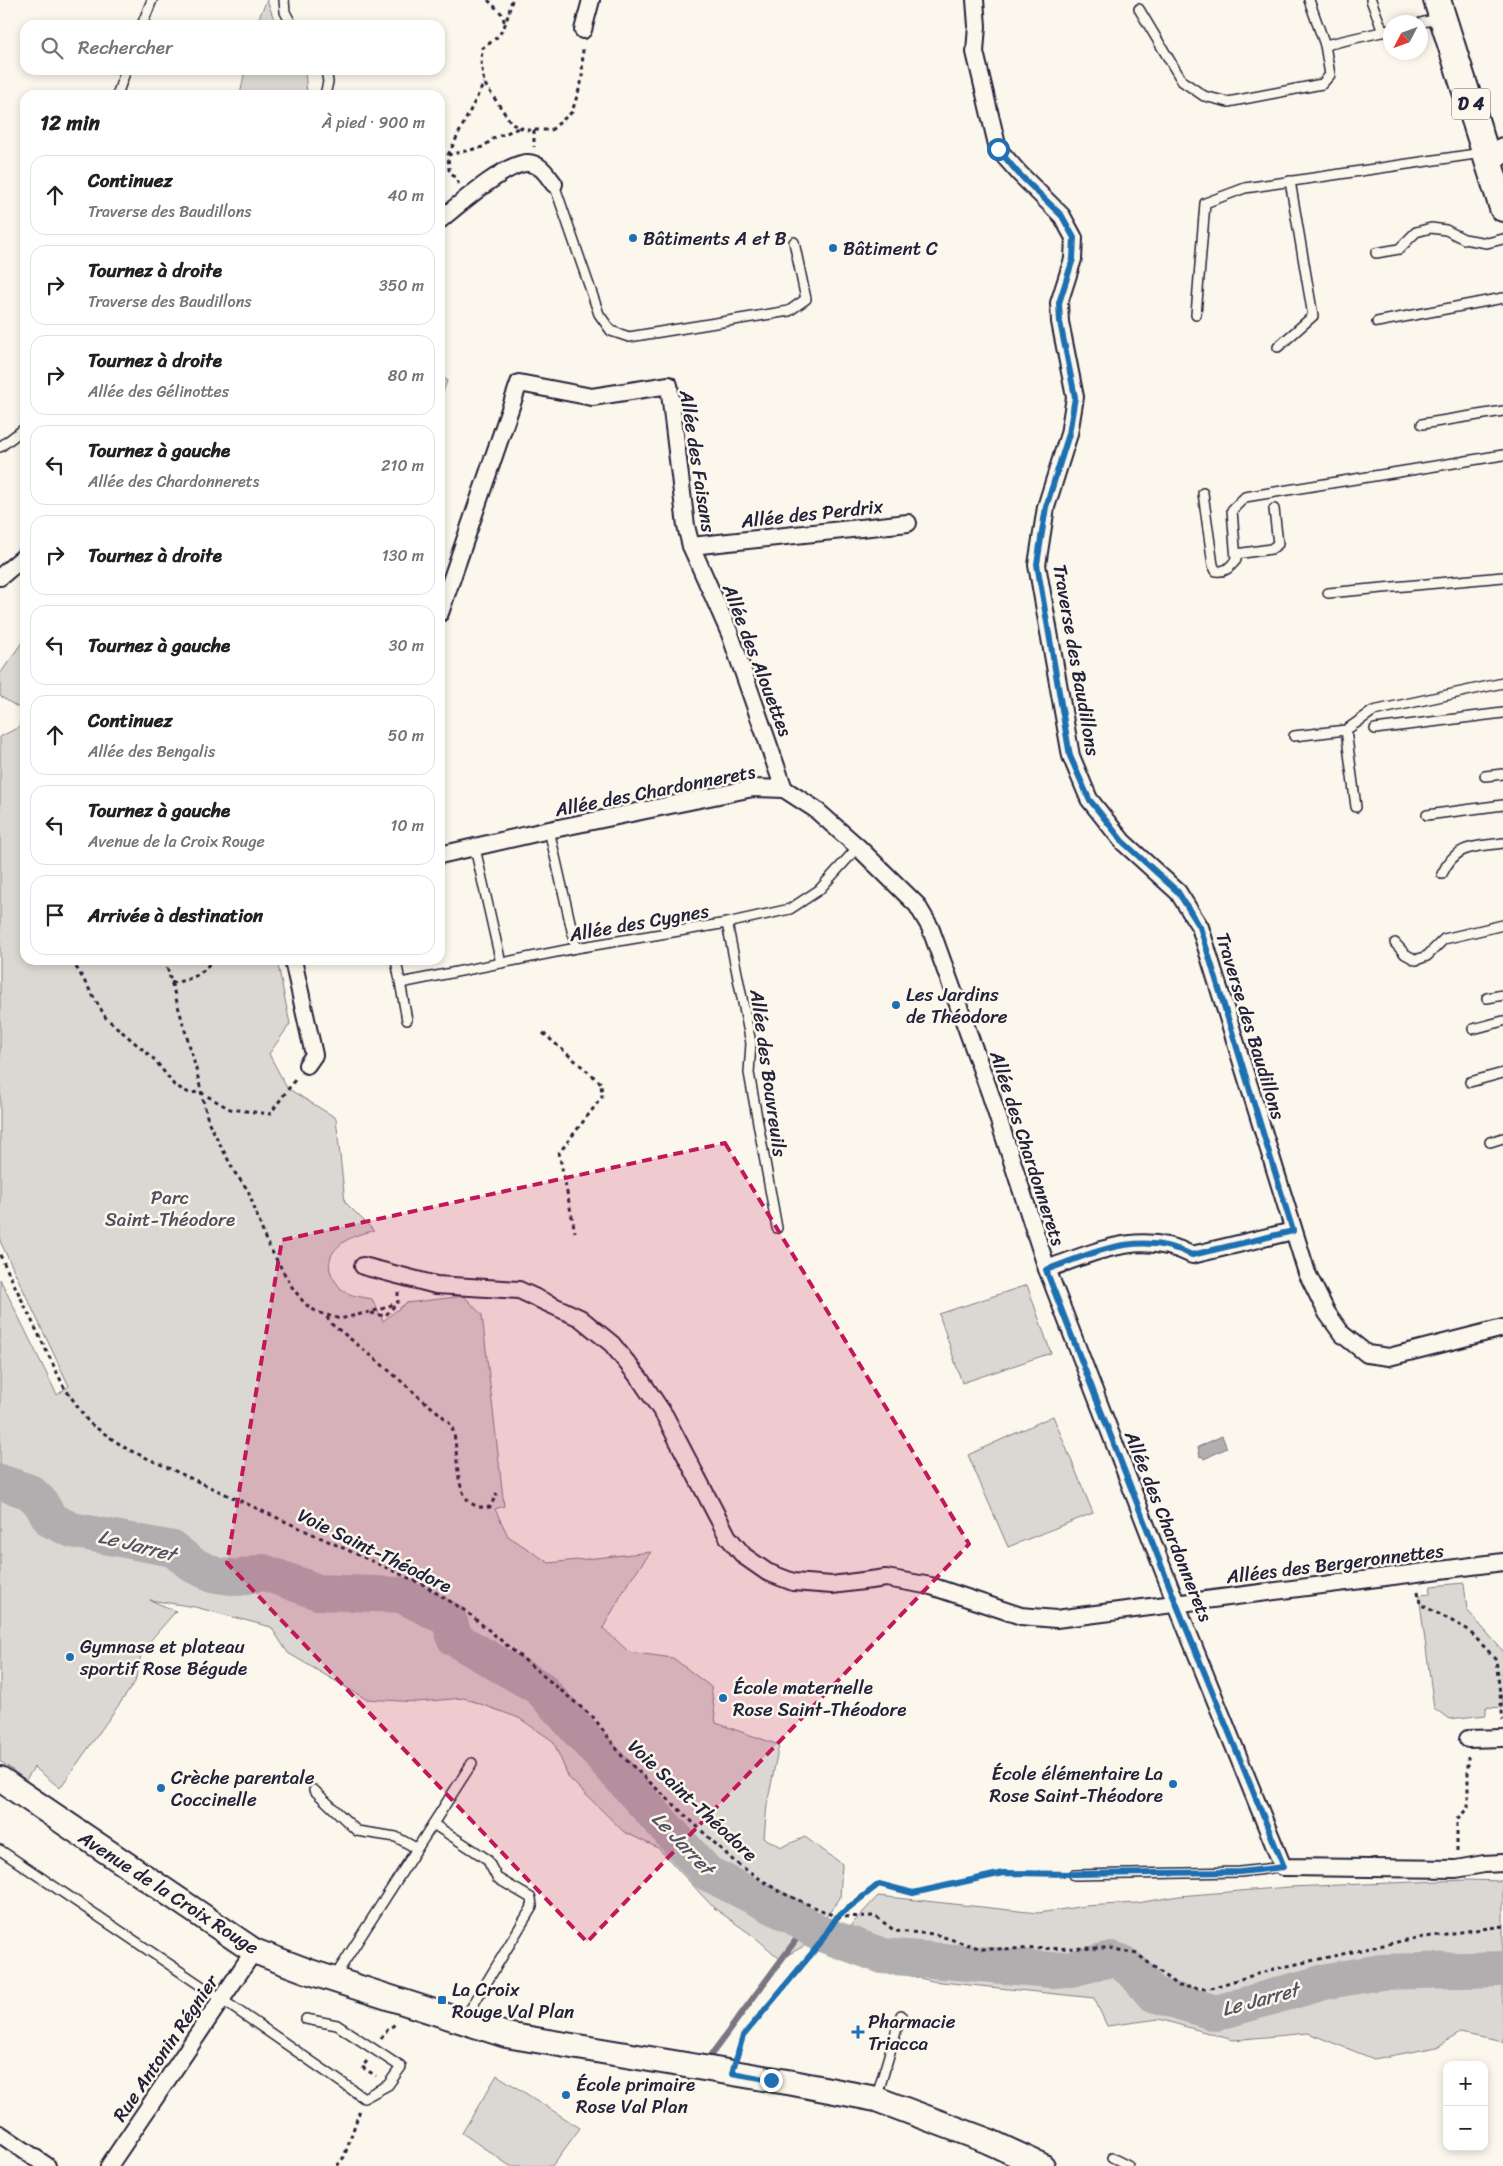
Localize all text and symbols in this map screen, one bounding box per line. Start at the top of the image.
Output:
north arrow [1383,15,1428,60]
search box [20,20,445,75]
text: Rechercher [78,31,173,64]
icon: search [38,34,66,62]
road number: D 4 [1452,88,1490,120]
text: 12 min [40,104,100,142]
text: À pied · 900 m [322,108,425,137]
route start [987,138,1010,161]
text: Continuez [88,164,173,197]
icon: ahead [41,181,69,209]
text: 40 m [387,181,424,210]
text: Traverse des Baudillons [88,197,252,226]
place label: Bâtiments A et B [643,222,787,255]
marker: Bâtiments A et B [627,232,639,244]
place label: Bâtiment C [843,232,938,265]
marker: Bâtiment C [827,242,839,254]
text: Tournez à droite [88,254,222,287]
icon: right [41,271,69,299]
text: 350 m [379,271,424,300]
text: Traverse des Baudillons [88,287,252,316]
text: Tournez à droite [88,344,222,377]
icon: right [41,361,69,389]
text: 80 m [388,361,424,390]
text: Allée des Gélinottes [88,377,229,406]
street label: Allée des Faisans [670,387,725,535]
text: Tournez à gauche [88,434,230,467]
icon: left [41,451,69,479]
text: 210 m [381,451,424,480]
text: Allée des Chardonnerets [88,467,259,496]
street label: Allée des Perdrix [738,490,885,537]
text: Tournez à droite [88,539,222,572]
icon: right [41,541,69,569]
text: 130 m [382,541,424,570]
street label: Traverse des Baudillons [1043,562,1110,759]
street label: Allée des Alouettes [713,578,802,741]
text: Tournez à gauche [88,629,230,662]
icon: left [41,631,69,659]
text: 30 m [389,631,424,660]
text: Continuez [88,704,173,737]
icon: ahead [41,721,69,749]
text: 50 m [388,721,424,750]
text: Allée des Bengalis [88,737,215,766]
street label: Allée des Chardonnerets [551,755,758,826]
text: Tournez à gauche [88,794,230,827]
icon: left [41,811,69,839]
text: 10 m [391,811,424,840]
text: Avenue de la Croix Rouge [88,827,265,856]
street label: Allée des Cygnes [566,894,712,951]
text: Arrivée à destination [88,899,263,932]
icon: arrive [41,901,69,929]
street label: Traverse des Baudillons [1206,928,1295,1124]
place label: Les Jardins de Théodore [906,978,1008,1033]
street label: Allée des Bouvreuils [740,986,797,1159]
marker: Les Jardins de Théodore [890,999,902,1011]
street label: Allée des Chardonnerets [980,1045,1075,1250]
park label: Parc Saint-Théodore [105,1181,235,1236]
street label: Allée des Chardonnerets [1115,1425,1222,1627]
street label: Voie Saint-Théodore [292,1499,458,1602]
water label: Le Jarret [95,1519,182,1573]
street label: Allées des Bergeronnettes [1224,1534,1446,1593]
place label: Gymnase et plateau sportif Rose Bégude [79,1630,247,1685]
marker: Gymnase et plateau sportif Rose Bégude [64,1651,76,1663]
place label: École maternelle Rose Saint-Théodore [733,1671,906,1726]
marker: École maternelle Rose Saint-Théodore [717,1692,729,1704]
street label: Voie Saint-Théodore [620,1731,765,1870]
place label: École élémentaire La Rose Saint-Théodore [990,1757,1163,1812]
place label: Crèche parentale Coccinelle [171,1761,315,1816]
marker: École élémentaire La Rose Saint-Théodore [1167,1778,1179,1790]
marker: Crèche parentale Coccinelle [155,1782,167,1794]
water label: Le Jarret [643,1803,724,1886]
street label: Avenue de la Croix Rouge [71,1821,266,1964]
street label: Rue Antonin Régnier [104,1967,228,2129]
water label: Le Jarret [1218,1972,1305,2027]
place label: La Croix Rouge Val Plan [452,1973,574,2028]
marker: La Croix Rouge Val Plan [436,1994,448,2006]
place label: Pharmacie Triacca [868,2005,956,2060]
marker: Pharmacie Triacca [852,2026,864,2038]
map controls [1443,2061,1488,2151]
button: + [1443,2061,1488,2106]
place label: École primaire Rose Val Plan [576,2068,695,2123]
route end [760,2069,783,2092]
marker: École primaire Rose Val Plan [560,2089,572,2101]
button: − [1443,2106,1488,2151]

